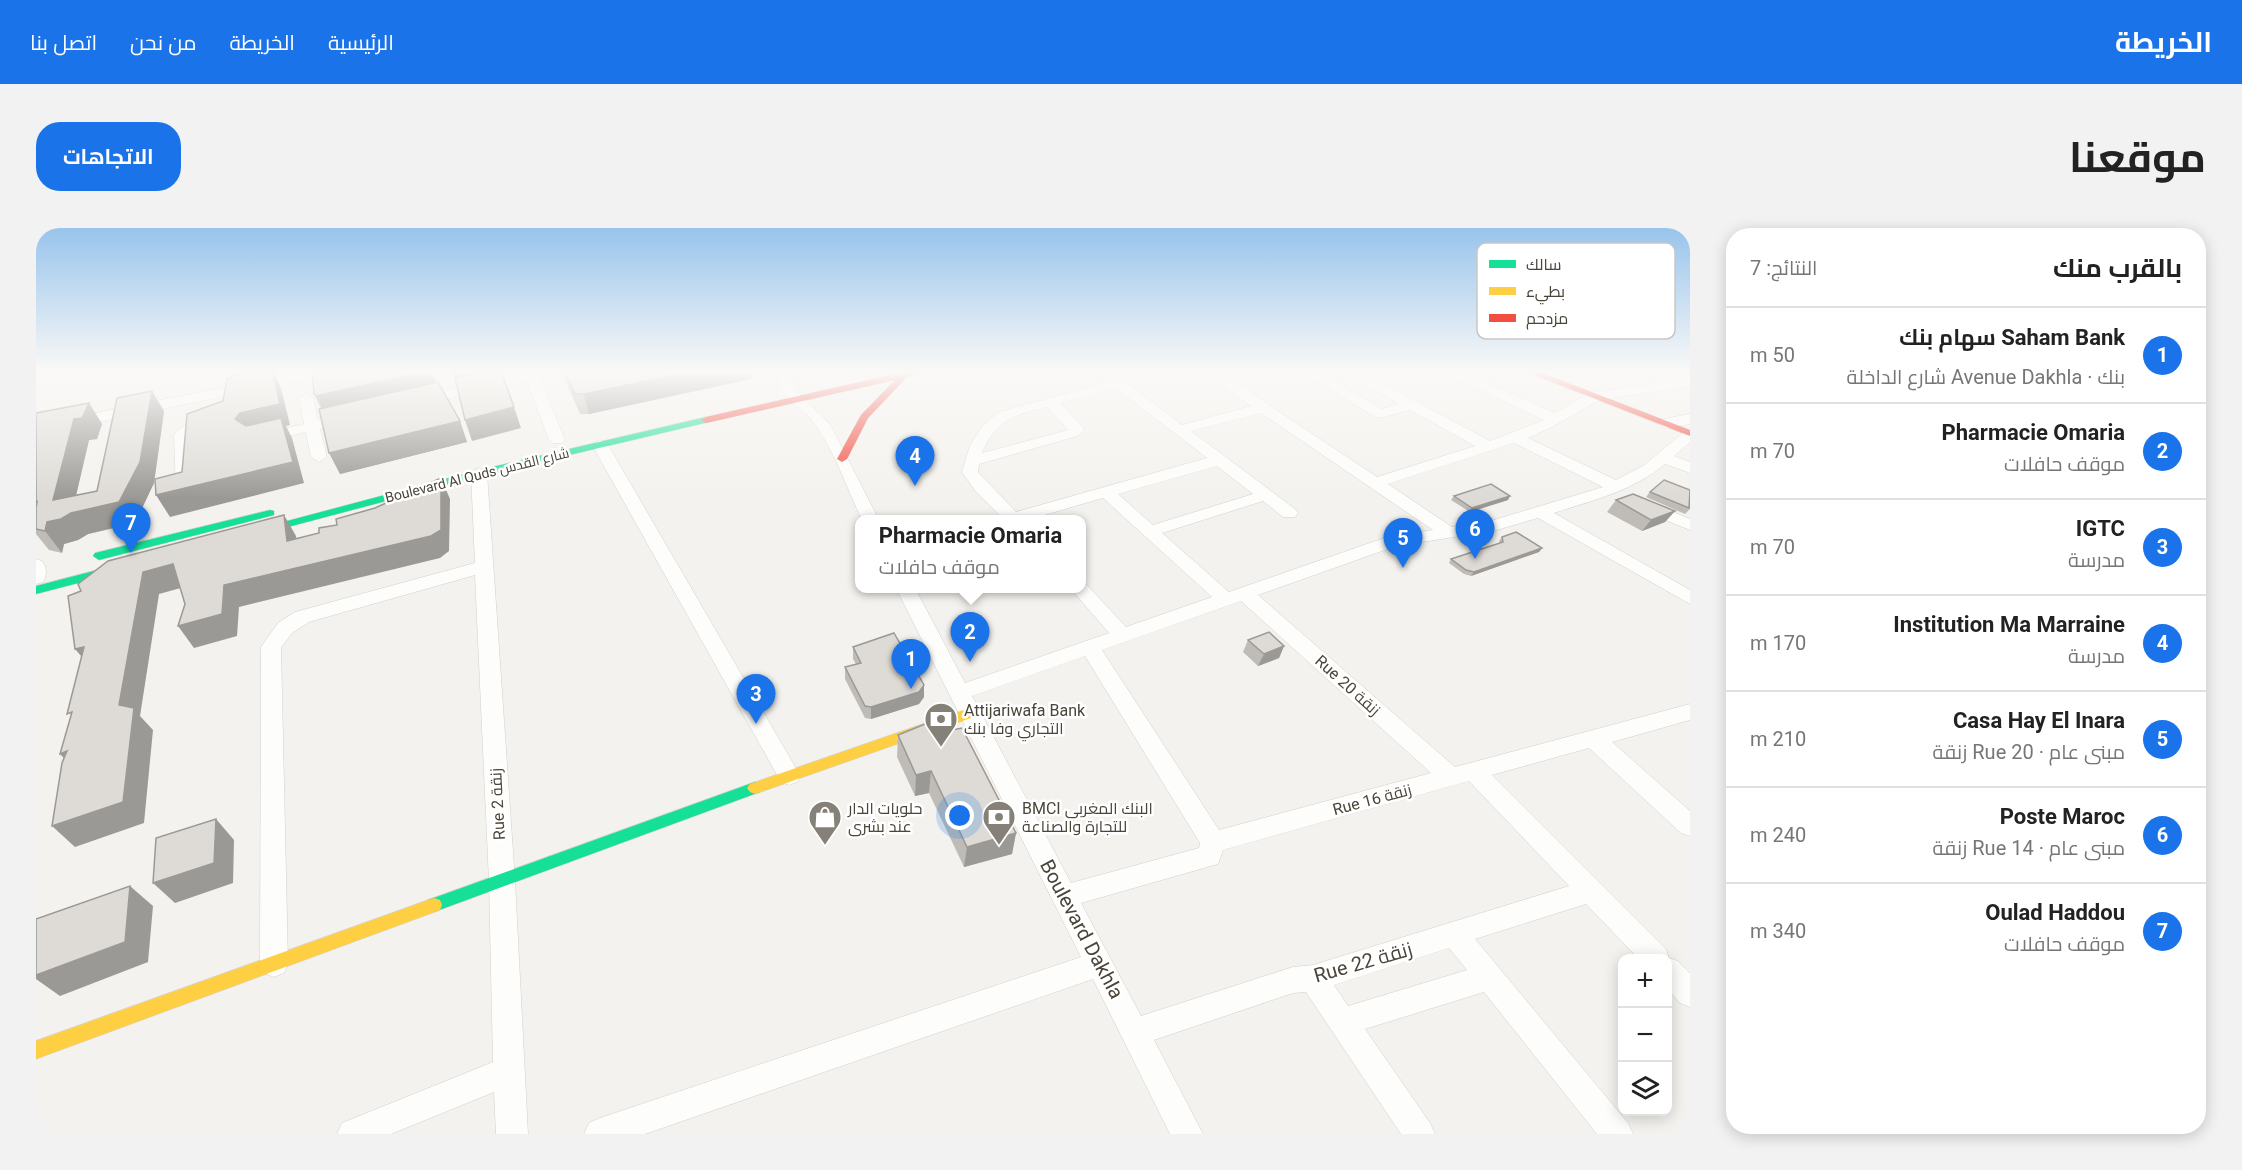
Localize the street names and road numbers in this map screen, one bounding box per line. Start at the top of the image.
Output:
street label: Boulevard Al Quds شارع القدس [383,444,571,507]
street label: Rue 20 زنقة [1311,651,1384,720]
street label: Rue 2 زنقة [486,768,509,840]
street label: Rue 16 زنقة [1331,780,1414,819]
street label: Boulevard Dakhla [1035,855,1129,1003]
street label: Rue 22 زنقة [1311,937,1415,987]

